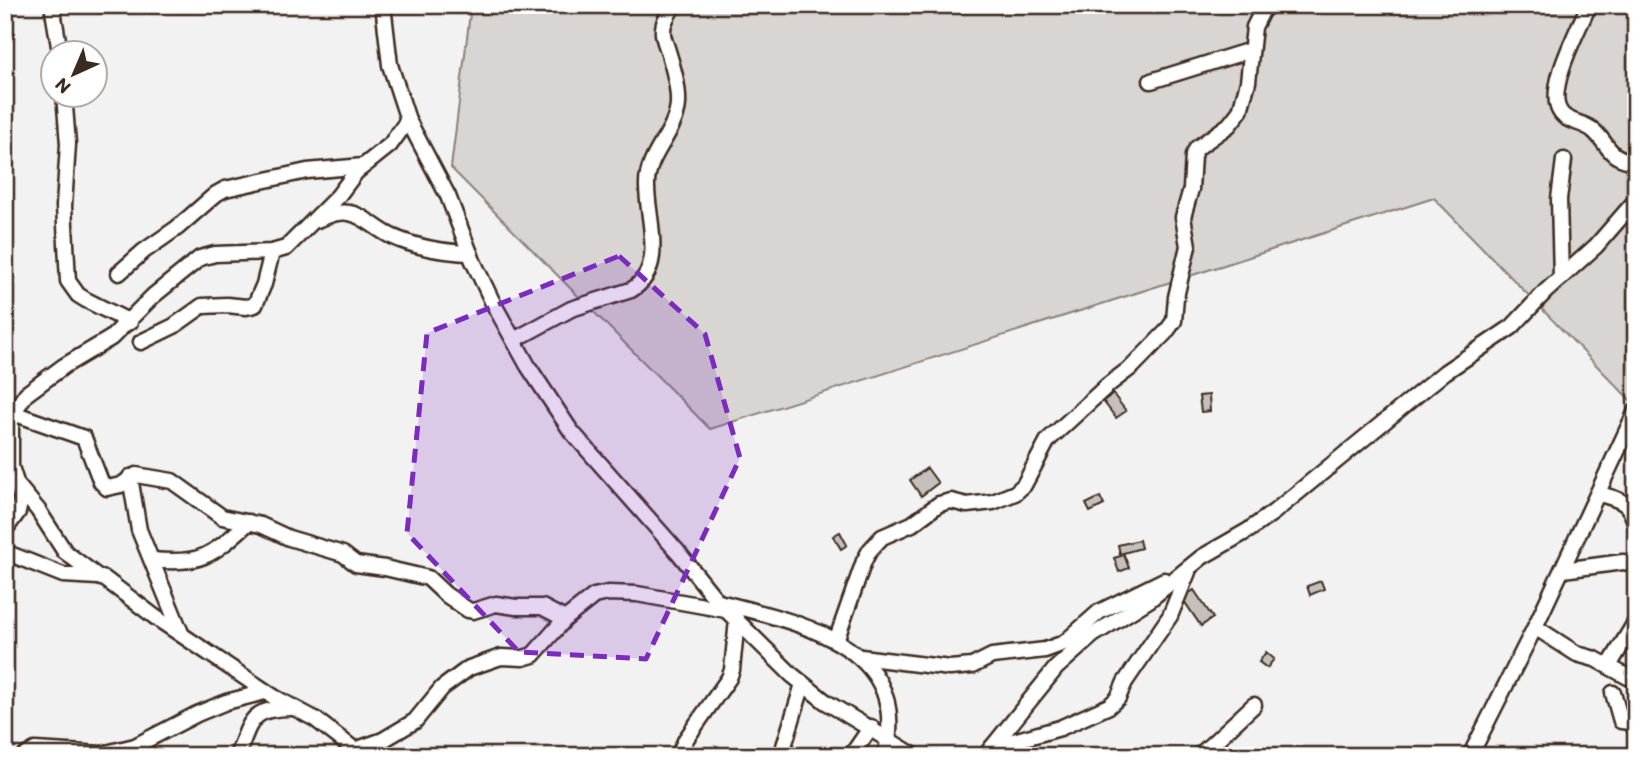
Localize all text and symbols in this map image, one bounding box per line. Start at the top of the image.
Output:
north arrow [38,38,108,108]
text: N [50,73,75,99]

